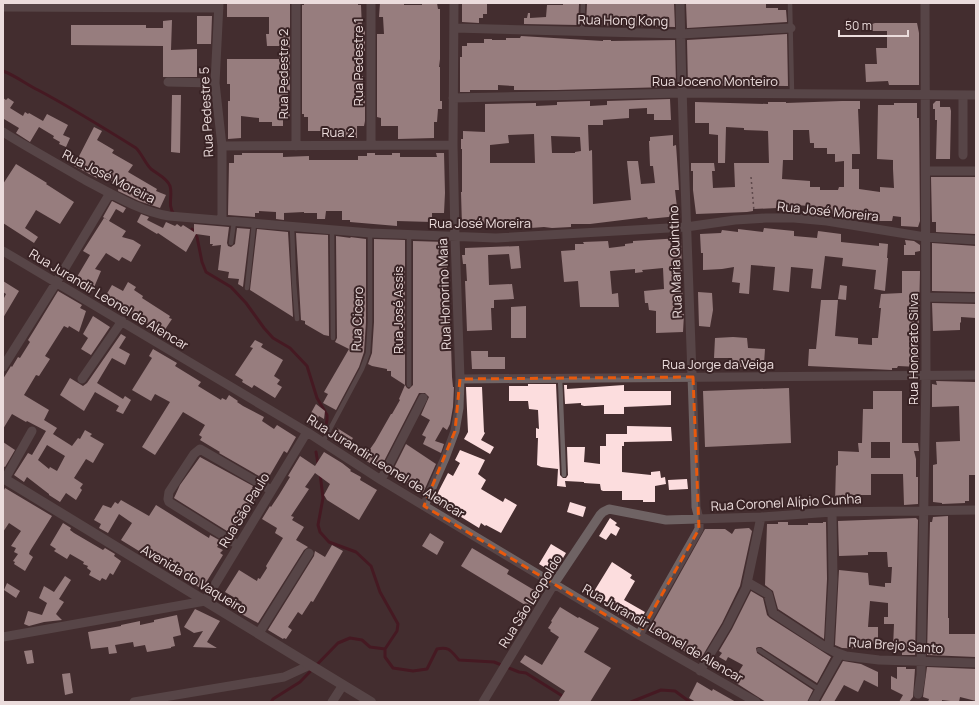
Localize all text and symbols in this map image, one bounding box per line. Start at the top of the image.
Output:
street label: Rua Hong Kong [578,10,668,30]
scale bar [839,12,908,38]
text: 50 m [845,17,872,34]
street label: Rua Pedestre 1 [349,18,367,106]
street label: Rua Pedestre 2 [274,29,292,119]
street label: Rua Pedestre 5 [195,66,217,158]
street label: Rua Joceno Monteiro [652,72,778,90]
street label: Rua 2 [321,123,355,141]
street label: Rua José Moreira [60,145,158,207]
street label: Rua José Moreira [776,197,880,225]
street label: Rua Maria Quintino [664,205,686,319]
street label: Rua José Moreira [429,214,531,232]
street label: Rua Honorino Maia [433,238,455,350]
street label: Rua Jurandir Leonel de Alencar [26,244,192,354]
street label: Rua José Assis [389,266,407,354]
street label: Rua Cicero [347,286,367,352]
street label: Rua Honorato Silva [904,293,922,405]
street label: Rua Jorge da Veiga [662,355,774,373]
street label: Rua Jurandir Leonel de Alencar [304,410,469,522]
street label: Rua São Paulo [215,469,274,551]
street label: Rua Coronel Alípio Cunha [710,489,862,515]
street label: Avenida do Vaqueiro [138,540,251,618]
street label: Rua São Leopoldo [494,551,566,651]
street label: Rua Jurandir Leonel de Alencar [579,579,747,687]
street label: Rua Brejo Santo [848,633,944,657]

